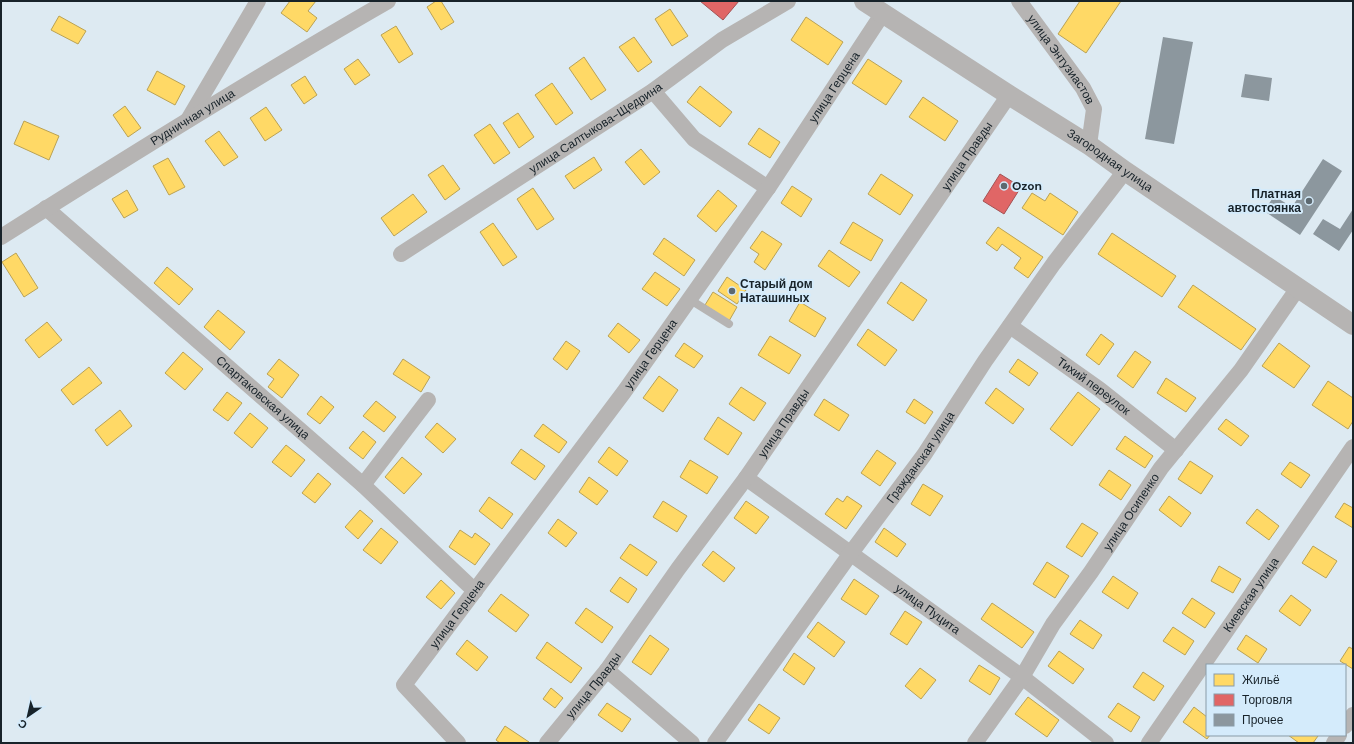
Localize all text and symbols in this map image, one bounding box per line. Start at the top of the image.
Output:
street label: улица Энтузиастов [1024,11,1098,107]
street label: улица Герцена [805,48,864,126]
street label: улица Салтыкова-Щедрина [526,79,666,177]
street label: Рудничная улица [147,85,238,149]
street label: улица Правды [938,119,996,194]
street label: Загородная улица [1064,125,1156,196]
place label: Ozon [1012,178,1042,194]
marker: Ozon [999,181,1009,191]
place label: Платная автостоянка [1228,186,1301,216]
marker: Платная автостоянка [1304,196,1314,206]
place label: Старый дом Наташиных [740,276,813,306]
marker: Старый дом Наташиных [727,286,737,296]
street label: улица Герцена [621,316,681,392]
street label: Спартаковская улица [213,352,313,443]
street label: Тихий переулок [1054,354,1134,419]
street label: улица Правды [754,386,813,461]
street label: Гражданская улица [883,408,958,506]
street label: улица Осипенко [1099,470,1163,554]
street label: Киевская улица [1220,554,1283,635]
street label: улица Герцена [426,576,489,652]
street label: улица Пуцита [892,580,964,638]
street label: улица Правды [562,649,625,722]
legend [1206,664,1346,736]
text: Жильё [1242,672,1280,688]
text: Торговля [1242,692,1292,708]
north arrow [8,696,48,736]
text: Прочее [1242,712,1284,728]
text: С [15,716,30,732]

